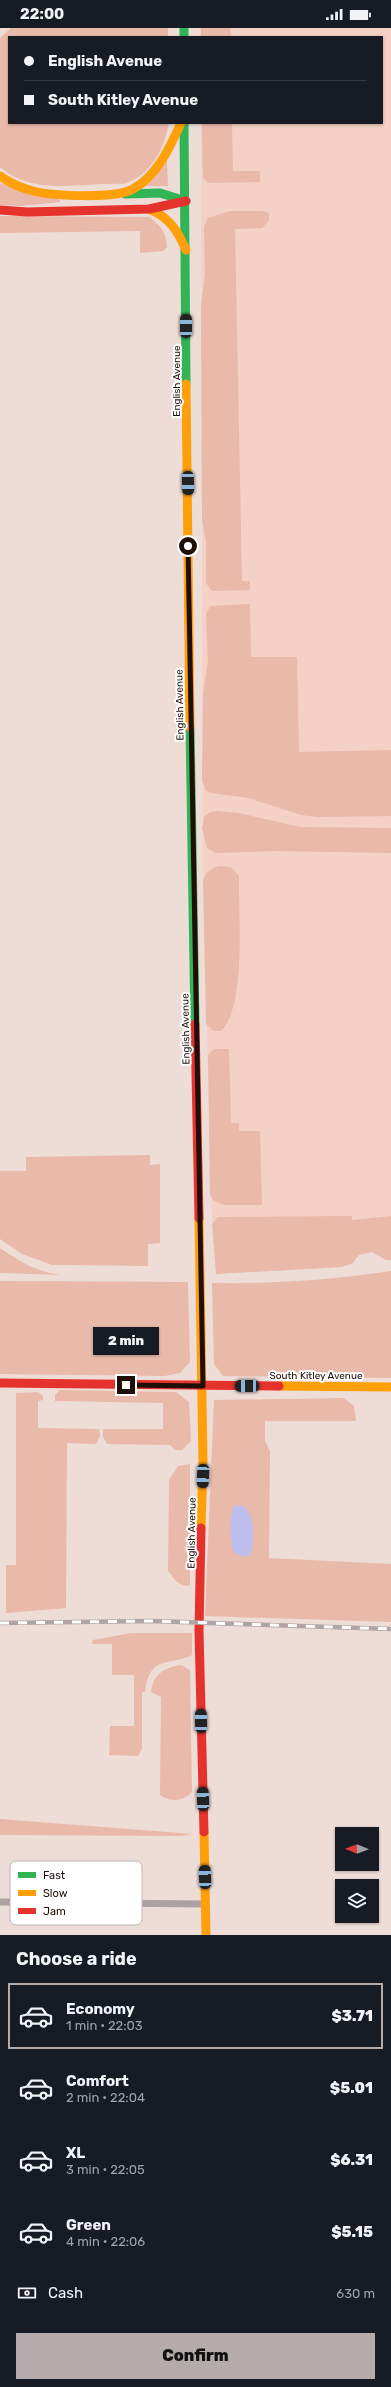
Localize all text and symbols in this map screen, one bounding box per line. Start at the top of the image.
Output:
text: 22:00 [20,5,64,23]
text: English Avenue [48,52,162,70]
text: South Kitley Avenue [48,91,198,109]
car [180,314,192,338]
street label: English Avenue [171,345,183,417]
car [182,471,194,495]
route start [179,537,197,555]
street label: English Avenue [173,669,187,741]
street label: English Avenue [179,993,193,1065]
callout: 2 min [93,1327,159,1355]
text: 2 min [108,1333,144,1348]
street label: South Kitley Avenue [269,1370,363,1382]
route end [117,1376,135,1394]
car [235,1380,259,1392]
car [197,1464,209,1488]
street label: English Avenue [185,1497,199,1569]
car [195,1709,207,1733]
car [197,1787,209,1811]
north arrow [335,1827,379,1871]
map controls [335,1827,379,1923]
legend [10,1861,142,1925]
car [199,1865,211,1889]
text: Fast [43,1869,66,1882]
button: layers [335,1879,379,1923]
text: Slow [43,1887,68,1900]
text: Jam [43,1905,66,1918]
text: Choose a ride [16,1948,137,1970]
icon: car [18,1998,54,2034]
text: Economy [66,2000,135,2018]
text: $3.71 [332,2007,373,2025]
text: 1 min · 22:03 [66,2018,143,2033]
icon: car [18,2070,54,2106]
text: Comfort [66,2072,129,2090]
text: $5.01 [330,2079,373,2097]
text: 2 min · 22:04 [66,2090,145,2105]
icon: car [18,2142,54,2178]
text: XL [66,2144,85,2162]
text: $6.31 [330,2151,373,2169]
text: 3 min · 22:05 [66,2162,145,2177]
icon: car [18,2214,54,2250]
text: Green [66,2216,111,2234]
text: $5.15 [331,2223,373,2241]
text: 4 min · 22:06 [66,2234,145,2249]
icon: cash [16,2282,38,2304]
text: Cash [48,2284,83,2302]
text: 630 m [336,2286,375,2301]
button: Confirm [16,2333,375,2379]

